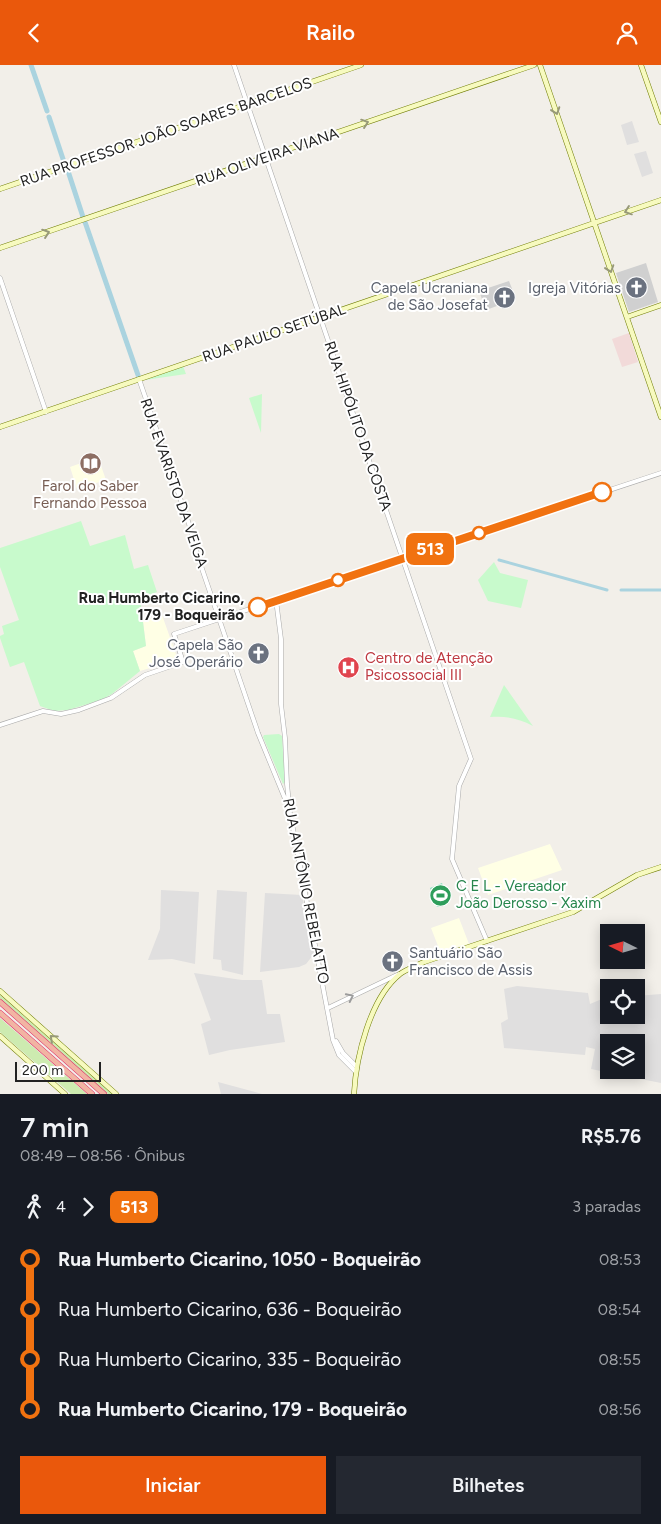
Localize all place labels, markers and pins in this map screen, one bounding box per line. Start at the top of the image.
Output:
church icon: Igreja Vitórias [625,276,649,300]
place label: Capela Ucraniana de São Josefat [371,279,488,314]
place label: Igreja Vitórias [528,279,621,297]
church icon: Capela Ucraniana de São Josefat [492,285,516,309]
library icon: Farol do Saber Fernando Pessoa [78,451,102,475]
place label: Farol do Saber Fernando Pessoa [33,477,147,512]
unlabelled marker [592,482,612,502]
unlabelled marker [472,526,486,540]
unlabelled marker [331,573,345,587]
place label: Rua Humberto Cicarino, 179 - Boqueirão [79,589,244,624]
marker: Rua Humberto Cicarino, 179 - Boqueirão [248,597,268,617]
place label: Capela São José Operário [149,636,243,671]
church icon: Capela São José Operário [247,642,271,666]
place label: Centro de Atenção Psicossocial III [365,649,493,684]
hospital icon: Centro de Atenção Psicossocial III [337,655,361,679]
place label: C E L - Vereador João Derosso - Xaxim [456,877,601,912]
sports icon: C E L - Vereador João Derosso - Xaxim [428,883,452,907]
place label: Santuário São Francisco de Assis [409,944,532,979]
church icon: Santuário São Francisco de Assis [381,950,405,974]

